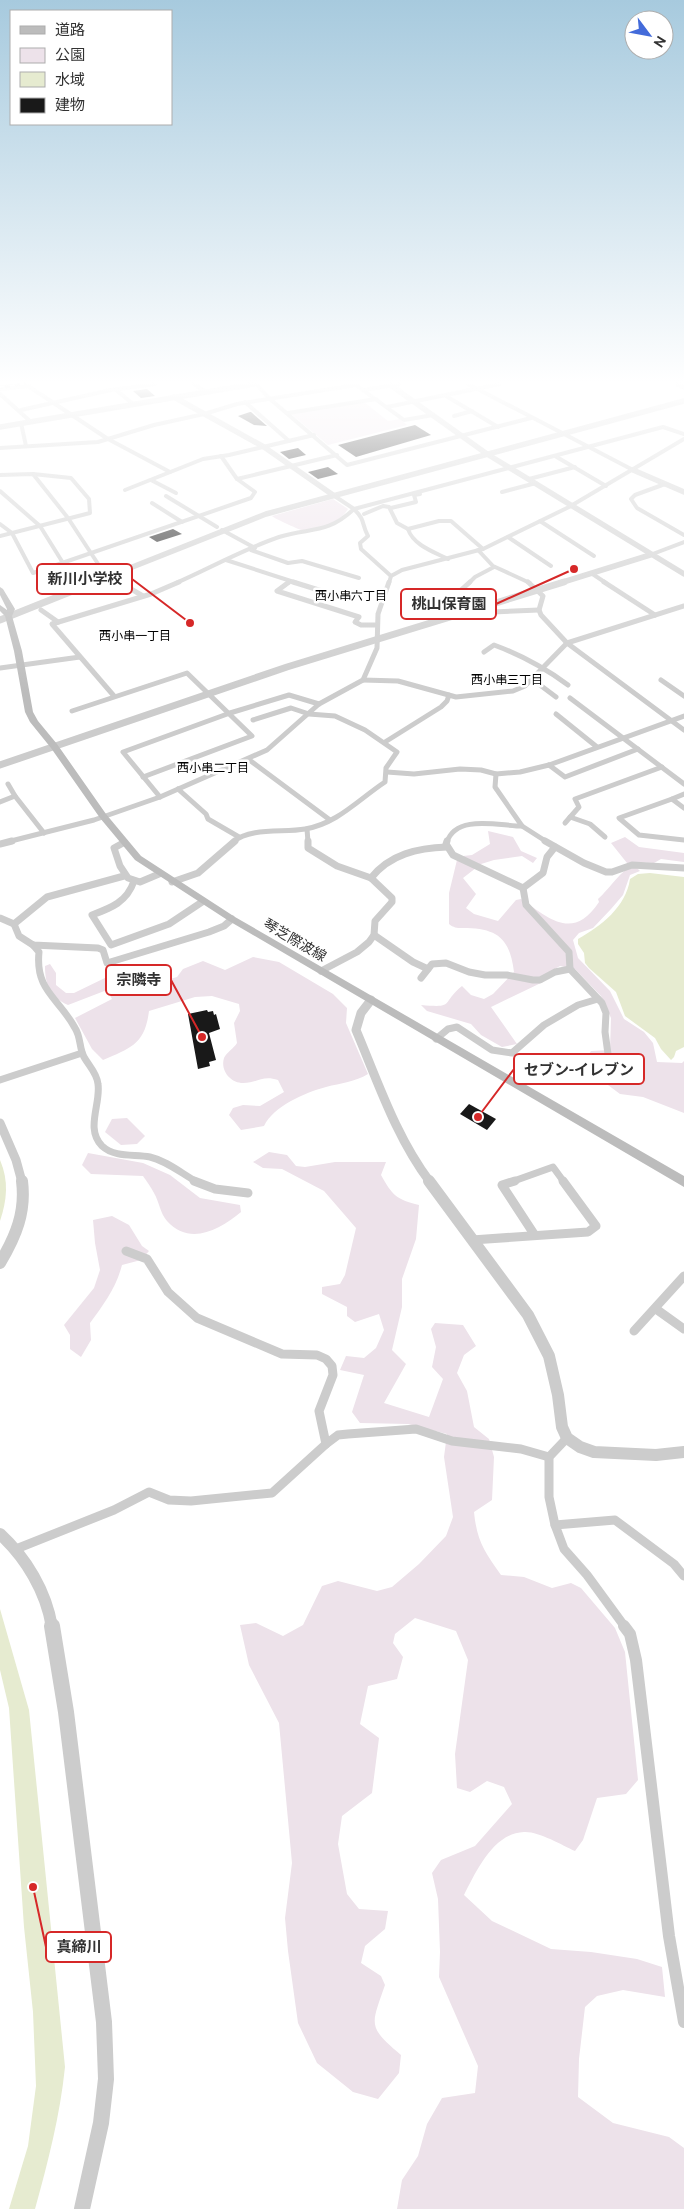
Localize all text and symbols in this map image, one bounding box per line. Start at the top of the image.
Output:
legend [10,10,172,125]
north arrow [624,10,674,60]
text: 道路 [55,21,85,38]
text: N [650,33,670,51]
text: 公園 [55,46,85,63]
text: 水域 [55,71,85,88]
text: 建物 [55,96,85,113]
callout: 新川小学校 [37,564,132,594]
text: 新川小学校 [47,570,123,587]
district label: 西小串六丁目 [315,589,387,602]
callout: 桃山保育園 [401,589,496,619]
text: 桃山保育園 [411,595,487,612]
district label: 西小串一丁目 [99,629,171,642]
district label: 西小串三丁目 [471,673,543,686]
district label: 西小串二丁目 [177,761,249,774]
street label: 琴芝際波線 [261,916,329,964]
callout: 宗隣寺 [106,965,171,995]
text: 宗隣寺 [116,971,162,988]
callout: セブン-イレブン [514,1054,644,1084]
text: セブン-イレブン [524,1061,634,1078]
callout: 真締川 [46,1932,111,1962]
text: 真締川 [56,1938,102,1955]

